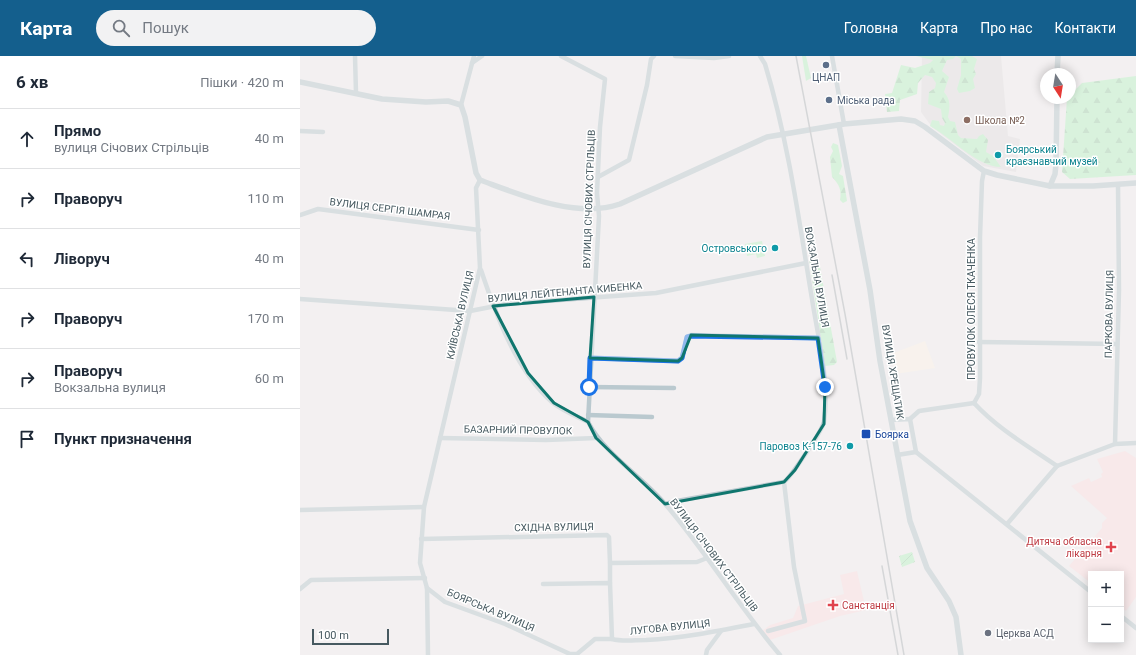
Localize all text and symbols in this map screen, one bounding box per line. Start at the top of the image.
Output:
search box [96,10,376,46]
text: Карта [20,17,72,40]
icon: search [110,17,132,39]
text: Пошук [142,19,189,37]
text: Головна [844,20,898,36]
text: Карта [920,20,958,36]
text: Про нас [980,20,1033,36]
text: Контакти [1055,20,1116,36]
marker: ЦНАП [821,60,831,70]
north arrow [1040,68,1076,104]
text: 6 хв [16,72,48,92]
place label: ЦНАП [812,72,840,83]
text: Пішки · 420 m [200,75,284,90]
marker: Міська рада [824,95,834,105]
place label: Міська рада [837,95,895,106]
marker: Школа №2 [962,115,972,125]
place label: Школа №2 [975,115,1025,126]
text: Прямо [54,122,101,140]
icon: ahead [16,128,38,150]
street label: ВУЛИЦЯ СІЧОВИХ СТРІЛЬЦІВ [581,130,597,268]
text: 40 m [255,131,284,146]
text: вулиця Січових Стрільців [54,140,209,155]
place label: Боярський краєзнавчий музей [1006,144,1098,167]
marker: Боярський краєзнавчий музей [993,150,1003,160]
icon: right [16,188,38,210]
text: Праворуч [54,190,122,208]
text: 110 m [247,191,284,206]
street label: ВУЛИЦЯ СЕРГІЯ ШАМРАЯ [329,196,451,222]
street label: ВОКЗАЛЬНА ВУЛИЦЯ [803,226,831,328]
street label: ПРОВУЛОК ОЛЕСЯ ТКАЧЕНКА [966,238,977,380]
place label: Островського [702,243,767,254]
marker: Островського [770,243,780,253]
icon: left [16,248,38,270]
text: Ліворуч [54,250,110,268]
text: 40 m [255,251,284,266]
street label: КИЇВСЬКА ВУЛИЦЯ [443,269,476,360]
street label: ПАРКОВА ВУЛИЦЯ [1103,270,1115,358]
street label: ВУЛИЦЯ ЛЕЙТЕНАНТА КИБЕНКА [487,279,643,304]
icon: right [16,308,38,330]
text: Праворуч [54,310,122,328]
text: 170 m [247,311,284,326]
street label: ВУЛИЦЯ ХРЕЩАТИК [880,324,906,421]
text: Праворуч [54,362,122,380]
icon: right [16,368,38,390]
text: 60 m [255,371,284,386]
route start [580,378,598,396]
route end [816,378,834,396]
text: Вокзальна вулиця [54,380,166,395]
street label: БАЗАРНИЙ ПРОВУЛОК [464,423,573,436]
icon: arrive [16,428,38,450]
marker: Боярка [860,428,872,440]
place label: Боярка [875,429,909,440]
text: Пункт призначення [54,430,192,448]
place label: Паровоз К-157-76 [759,441,842,452]
marker: Паровоз К-157-76 [845,441,855,451]
street label: ВУЛИЦЯ СІЧОВИХ СТРІЛЬЦІВ [668,496,760,614]
street label: СХІДНА ВУЛИЦЯ [514,521,594,533]
place label: Дитяча обласна лікарня [1026,536,1102,559]
marker: Дитяча обласна лікарня [1105,541,1117,553]
map controls [1088,571,1124,643]
button: + [1088,571,1124,607]
street label: БОЯРСЬКА ВУЛИЦЯ [446,587,536,633]
marker: Санстанція [827,599,839,611]
place label: Санстанція [842,600,895,611]
button: − [1088,607,1124,643]
street label: ЛУГОВА ВУЛИЦЯ [629,617,711,637]
scale bar [312,627,389,646]
marker: Церква АСД [983,628,993,638]
place label: Церква АСД [996,628,1054,639]
text: 100 m [318,629,349,642]

